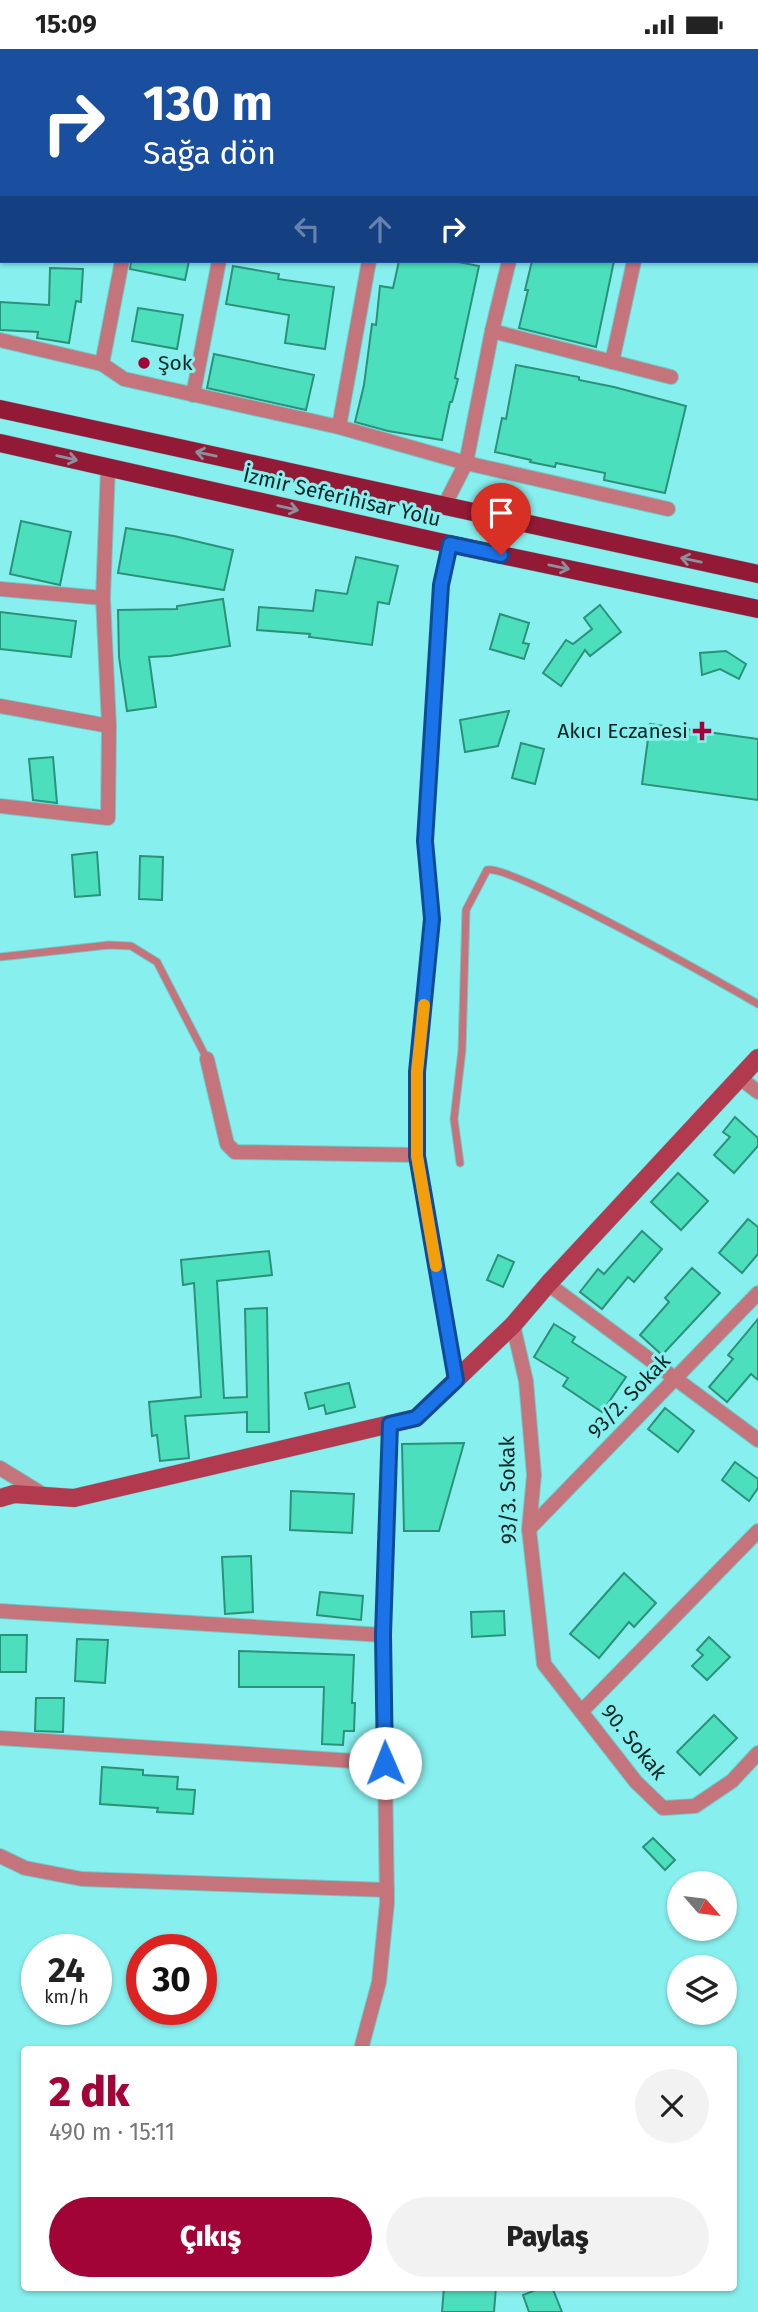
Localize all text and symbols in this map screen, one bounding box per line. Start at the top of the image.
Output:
text: 15:09 [35,9,97,40]
text: 130 m [143,74,273,133]
icon: right [28,77,119,168]
text: Sağa dön [143,134,276,172]
icon: left [288,210,326,248]
icon: ahead [361,210,399,248]
icon: right [434,210,472,248]
place label: Şok [158,350,193,376]
marker: Şok [136,355,152,371]
one-way arrow [195,447,218,460]
one-way arrow [55,451,78,465]
street label: İzmir Seferihisar Yolu [241,462,443,532]
pin [471,483,531,555]
icon: arrive [482,494,520,532]
one-way arrow [277,502,299,515]
one-way arrow [680,552,703,566]
one-way arrow [547,560,570,574]
place label: Akıcı Eczanesi [557,718,688,744]
marker: Akıcı Eczanesi [694,723,710,739]
street label: 93/2. Sokak [582,1348,676,1444]
street label: 93/3. Sokak [494,1435,522,1544]
street label: 90. Sokak [596,1699,672,1785]
position arrow [348,1726,422,1800]
north arrow [667,1871,737,1941]
map controls [667,1871,737,2025]
speed limit sign: 30 [126,1934,217,2025]
text: 24 [48,1949,85,1991]
button: layers [667,1955,737,2025]
text: km/h [44,1986,89,2008]
text: 2 dk [49,2067,129,2117]
button: close [635,2069,709,2143]
text: 490 m · 15:11 [49,2118,175,2146]
button: Çıkış [49,2197,372,2277]
button: Paylaş [386,2197,709,2277]

